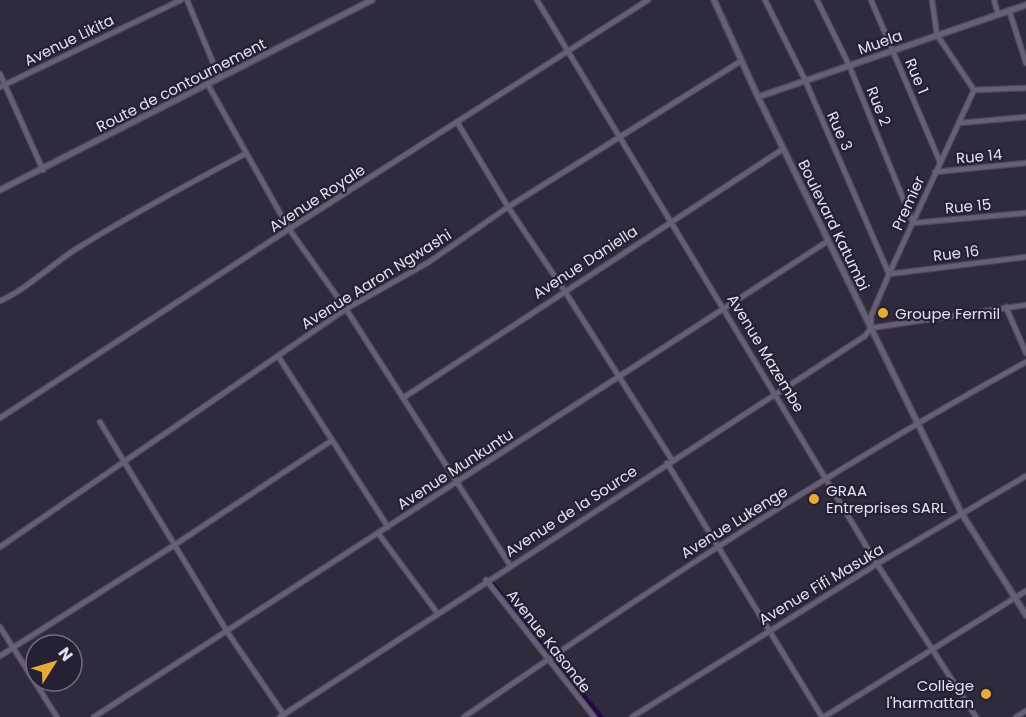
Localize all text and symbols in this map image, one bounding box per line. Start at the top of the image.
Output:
street label: Avenue Likita [21,9,117,71]
street label: Muela [855,25,905,59]
street label: Route de contournement [93,33,269,137]
street label: Rue 1 [900,55,934,97]
street label: Rue 2 [862,83,896,129]
street label: Rue 3 [822,108,858,154]
street label: Rue 14 [955,144,1003,168]
street label: Boulevard Katumbi [793,156,875,294]
street label: Avenue Royale [265,159,369,237]
street label: Premier [887,172,929,234]
street label: Rue 15 [944,194,992,218]
street label: Avenue Daniella [528,220,642,304]
street label: Avenue Aaron Ngwashi [297,224,455,334]
street label: Rue 16 [932,240,980,266]
street label: Avenue Mazembe [722,290,810,416]
place label: Groupe Fermil [895,303,1000,324]
marker: Groupe Fermil [876,306,890,320]
street label: Avenue Munkuntu [393,424,517,514]
street label: Avenue de la Source [501,460,641,562]
place label: GRAA Entreprises SARL [826,480,947,518]
street label: Avenue Lukenge [676,481,792,563]
marker: GRAA Entreprises SARL [807,492,821,506]
street label: Avenue Fifi Masuka [754,538,888,630]
street label: Avenue Kasonde [502,585,596,697]
north arrow [24,633,84,693]
text: N [53,643,78,666]
place label: Collège l'harmattan [886,675,974,713]
marker: Collège l'harmattan [979,687,993,701]

